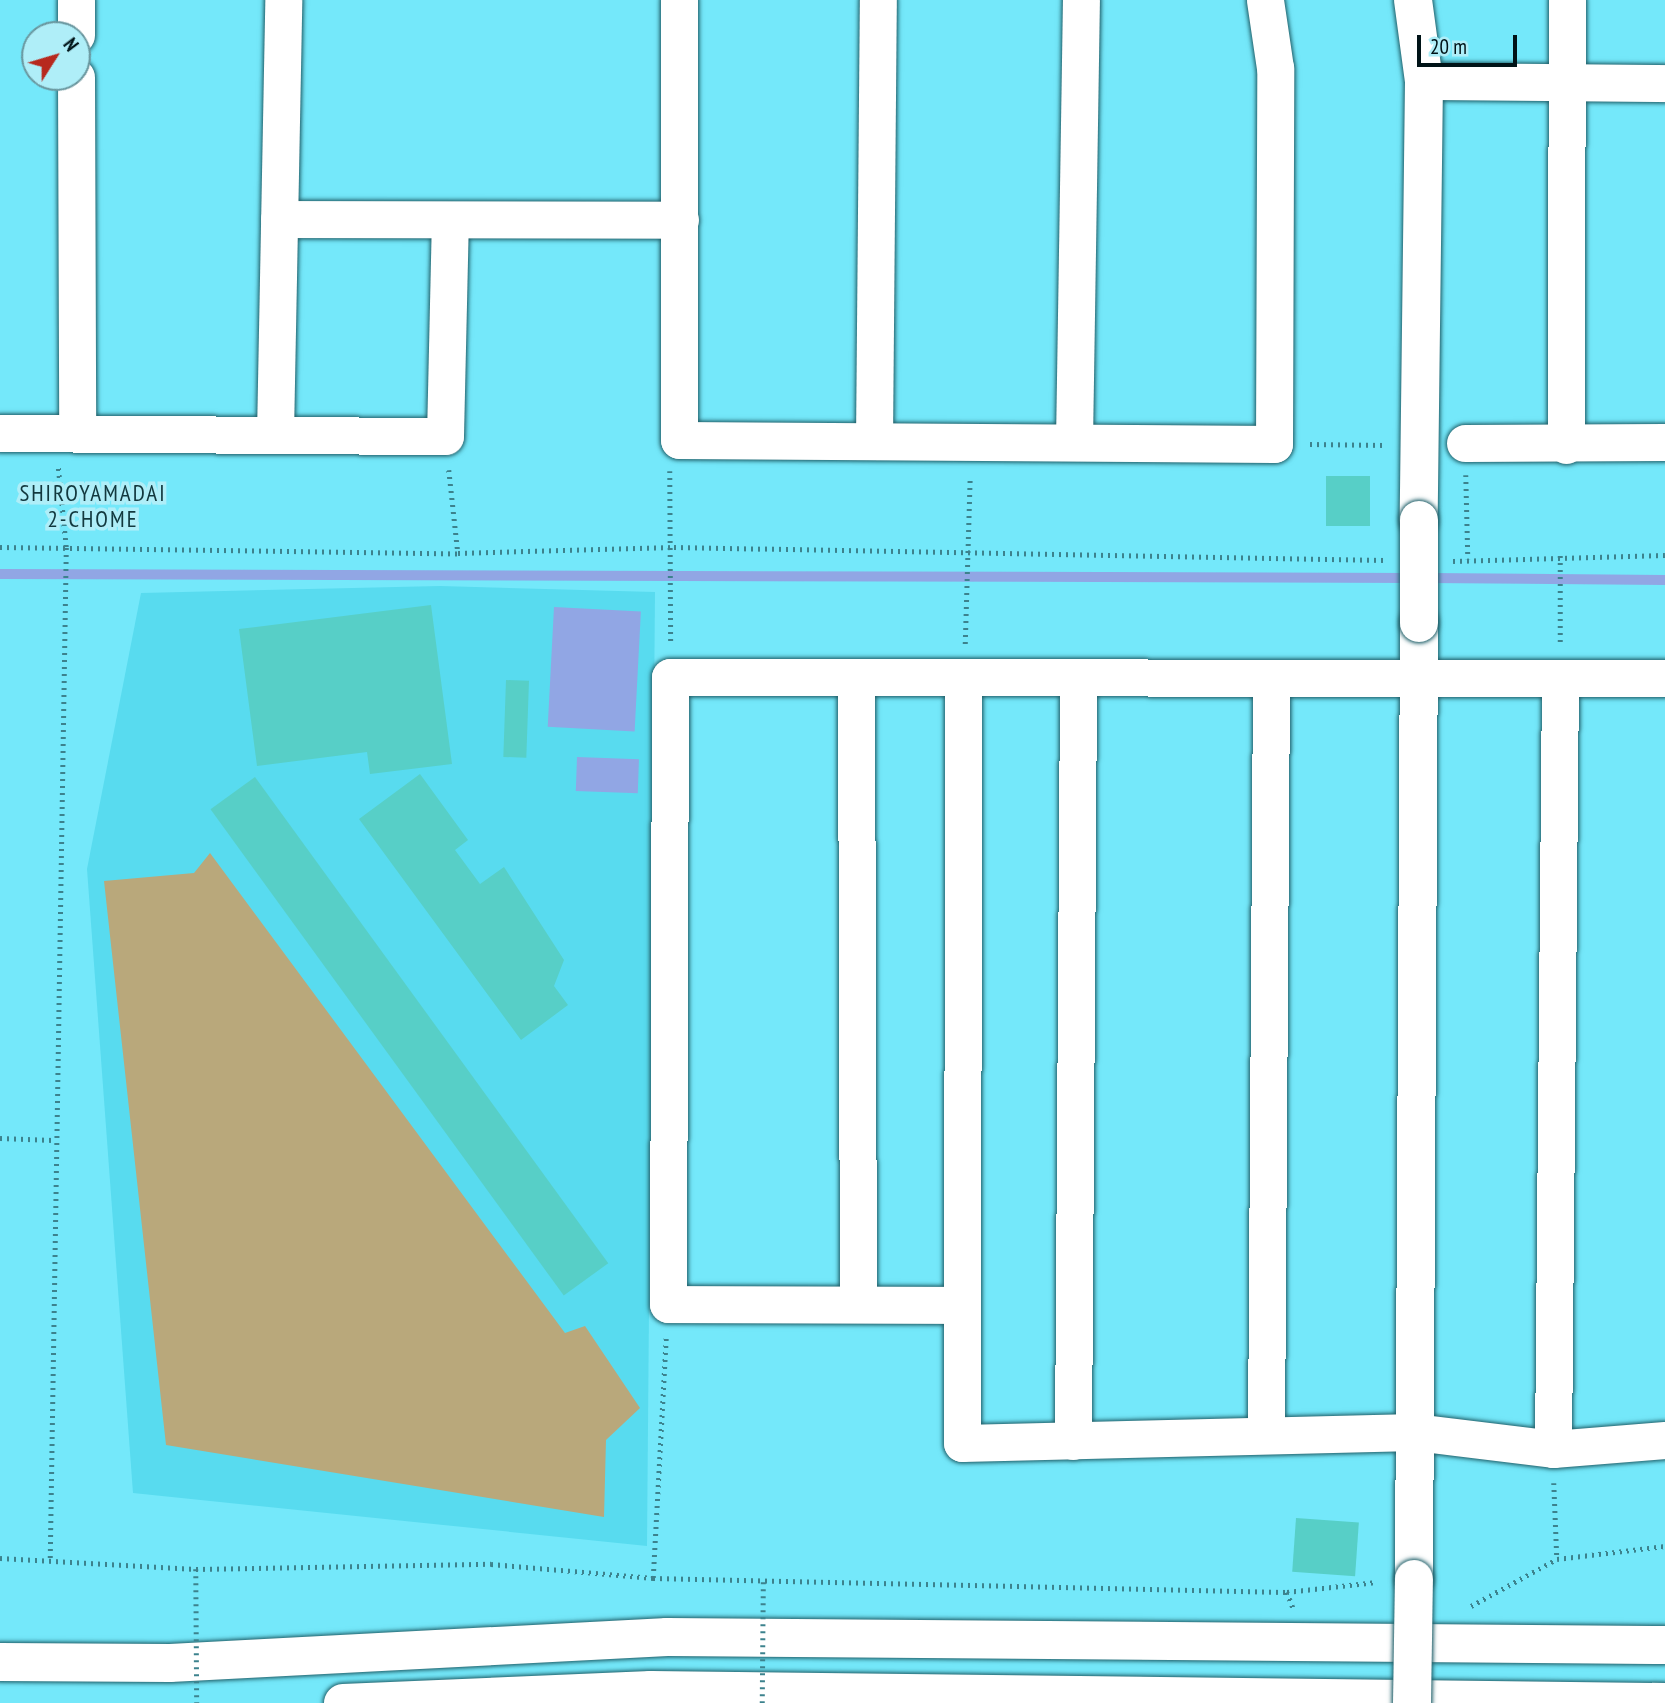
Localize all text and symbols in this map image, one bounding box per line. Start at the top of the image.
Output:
north arrow [21,21,91,91]
scale bar [1420,21,1520,65]
text: N [58,33,84,56]
text: 20 m [1430,33,1467,60]
district label: SHIROYAMADAI 2-CHOME [21,479,165,533]

